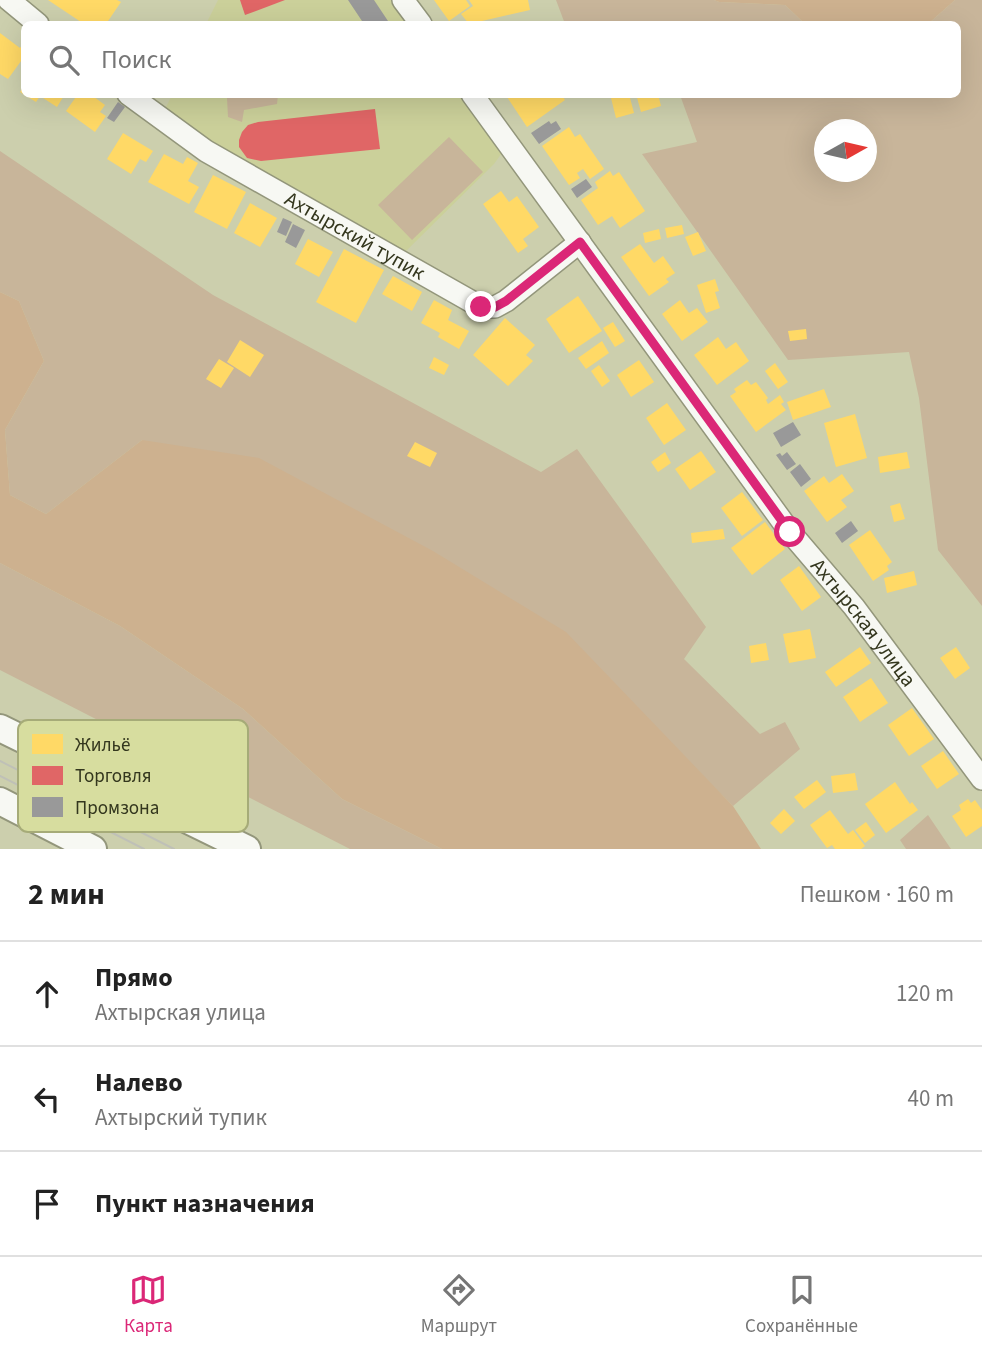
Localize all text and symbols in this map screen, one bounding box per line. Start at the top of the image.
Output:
search box [21,21,961,98]
icon: search [45,41,83,79]
text: Поиск [101,41,171,78]
north arrow [814,119,877,182]
street label: Ахтырский тупик [279,184,431,288]
route end [465,291,496,322]
route start [774,516,805,547]
street label: Ахтырская улица [804,552,923,693]
legend [18,720,248,832]
text: Жильё [75,732,130,759]
text: Торговля [75,763,152,790]
text: Промзона [75,795,159,822]
text: 2 мин [28,873,105,916]
text: Пешком · 160 m [800,878,954,911]
text: Прямо [95,959,173,996]
icon: ahead [28,975,66,1013]
text: 120 m [896,977,954,1010]
text: Ахтырская улица [95,996,266,1029]
text: Налево [95,1064,183,1101]
icon: left [28,1080,66,1118]
text: 40 m [907,1082,954,1115]
text: Ахтырский тупик [95,1101,267,1134]
icon: arrive [28,1185,66,1223]
text: Пункт назначения [95,1185,315,1222]
tab: Карта [124,1271,173,1340]
tab: Маршрут [421,1271,497,1340]
tab: Сохранённые [745,1271,858,1340]

